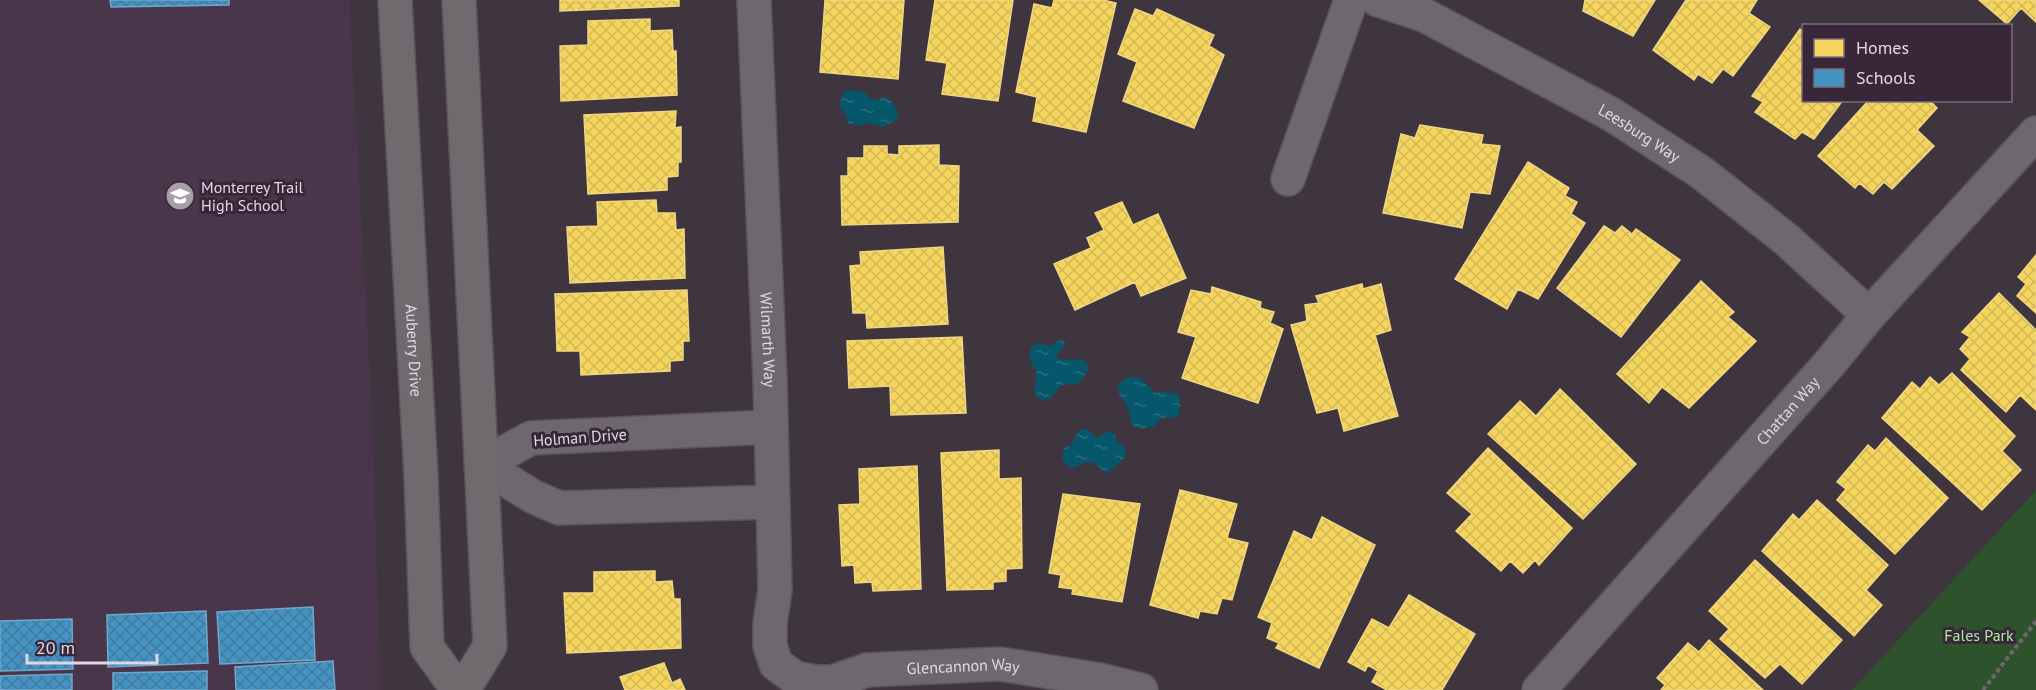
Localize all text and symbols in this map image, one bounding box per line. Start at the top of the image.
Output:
legend [1802,24,2012,102]
text: Homes [1856,36,1909,59]
text: Schools [1856,66,1916,89]
street label: Leesburg Way [1595,99,1685,167]
place label: Monterrey Trail High School [201,177,304,215]
school or university icon: Monterrey Trail High School [164,180,196,212]
street label: Wilmarth Way [756,292,780,388]
street label: Auberry Drive [402,304,427,397]
street label: Chattan Way [1752,372,1824,449]
street label: Holman Drive [533,424,627,450]
park label: Fales Park [1944,625,2014,645]
scale bar [27,627,158,665]
text: 20 m [36,636,75,659]
street label: Glencannon Way [906,654,1022,678]

